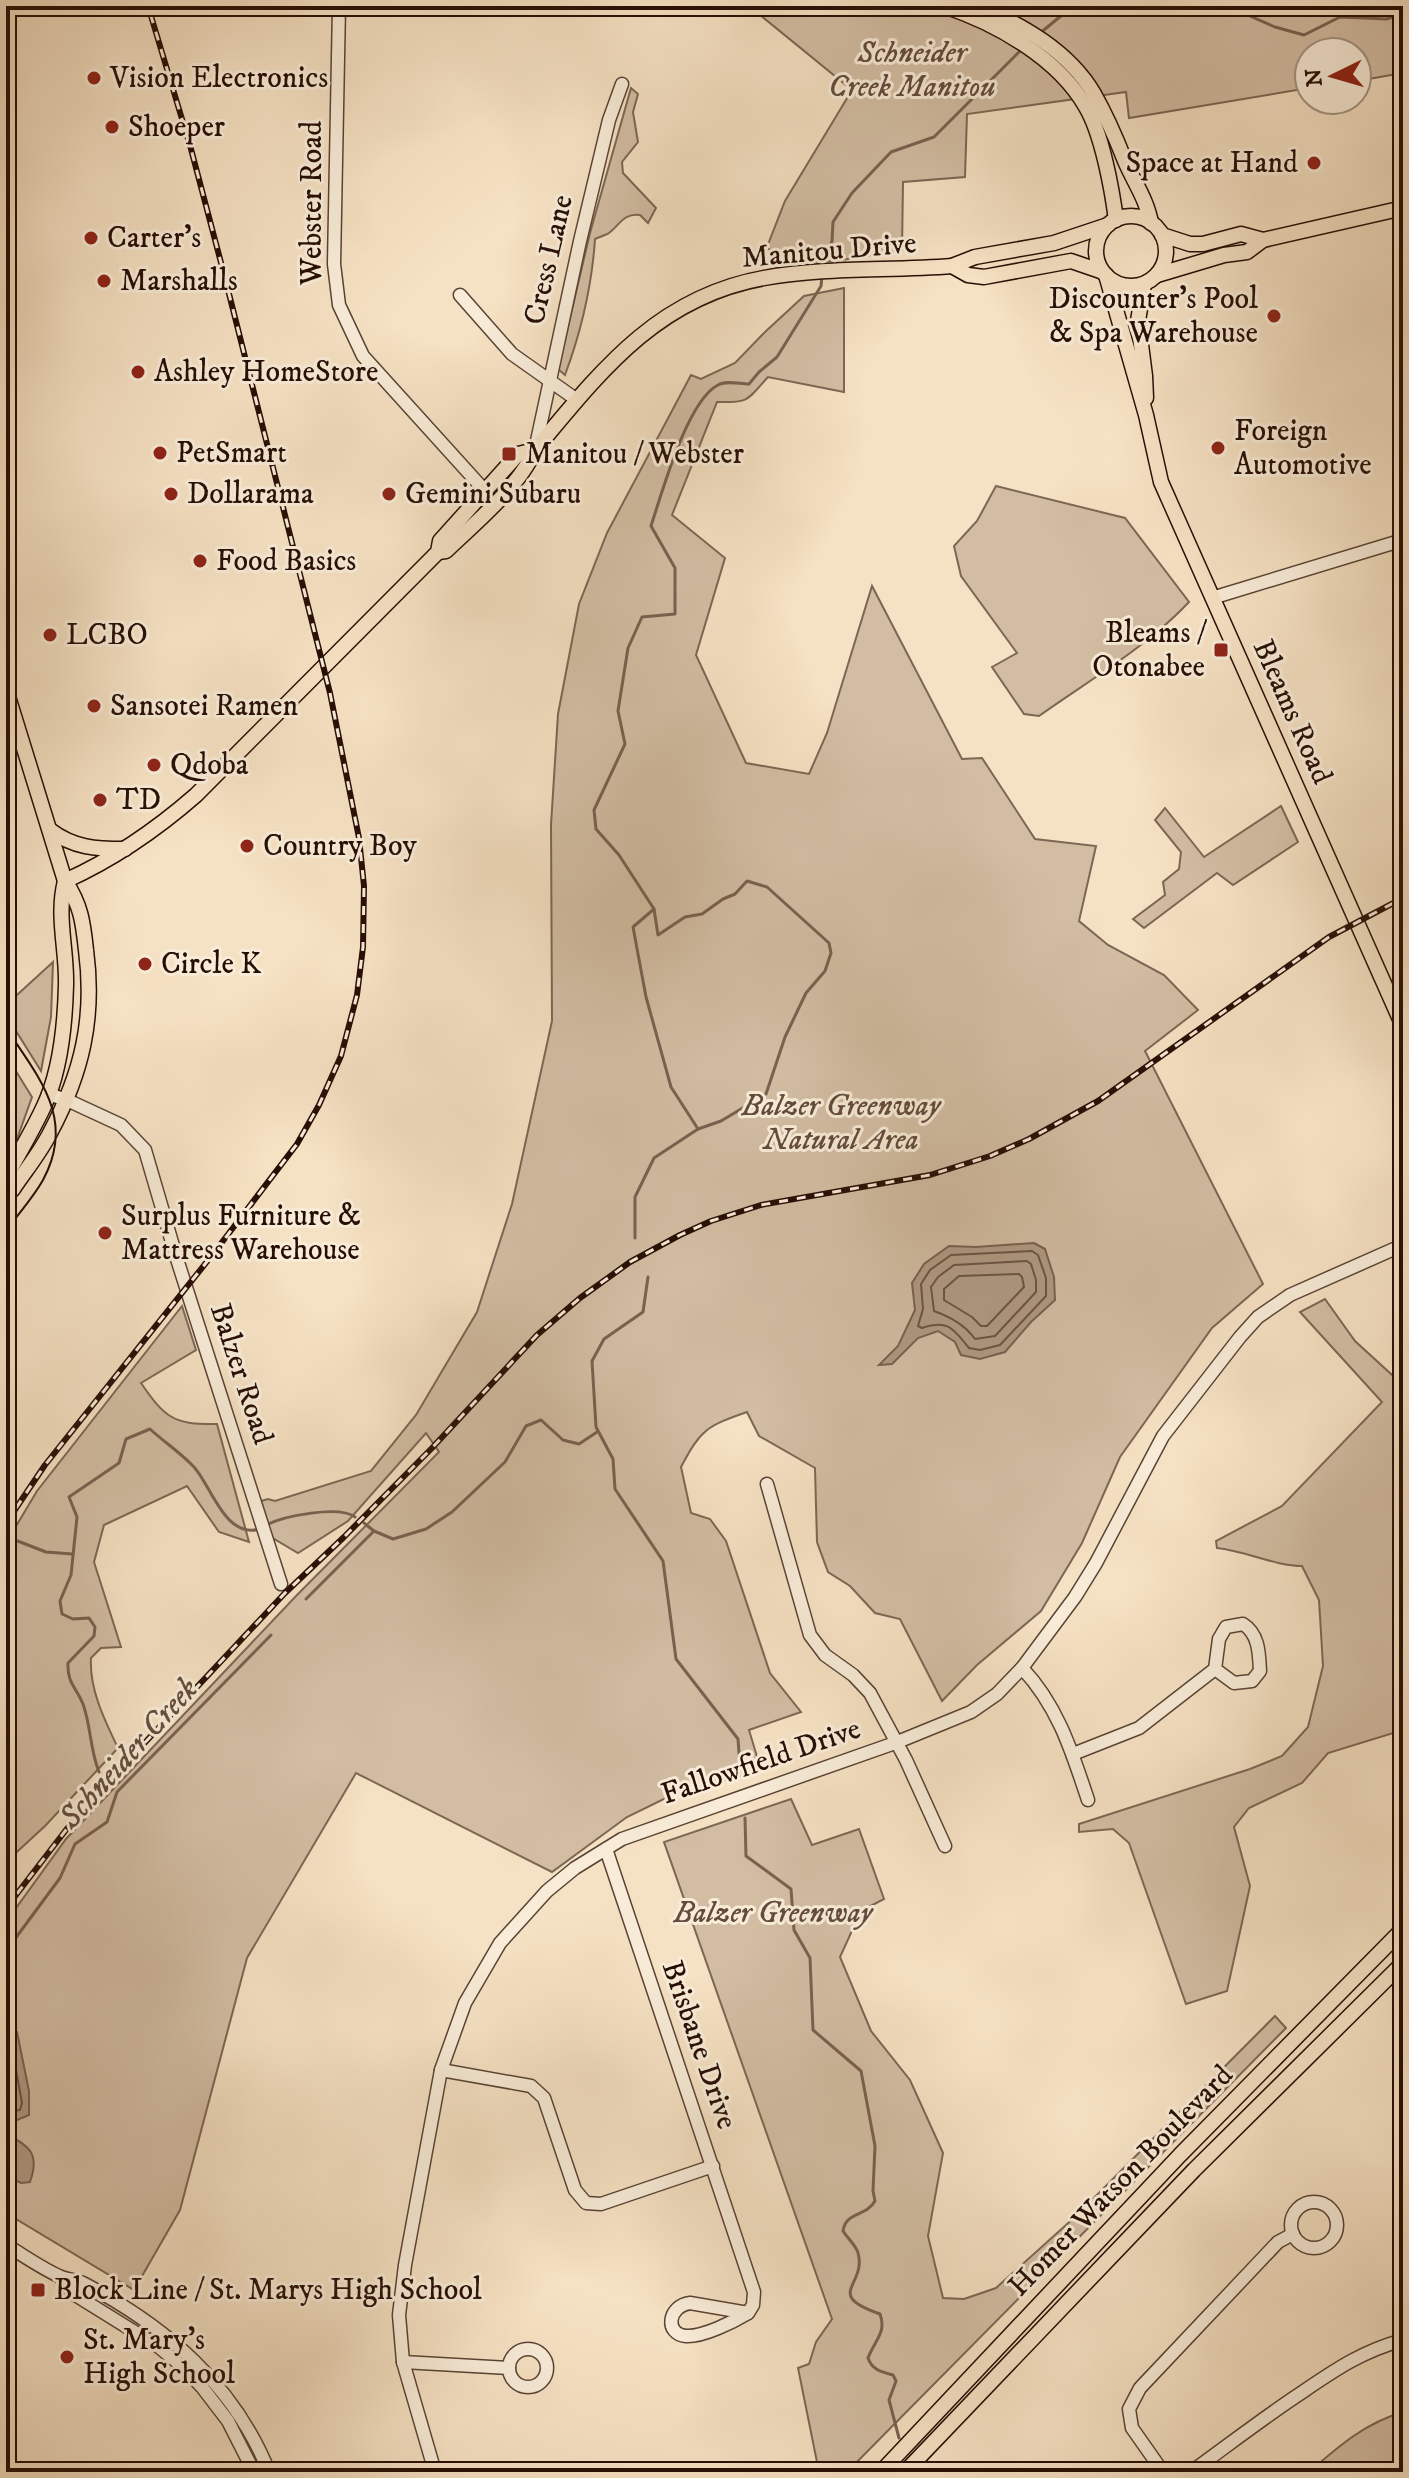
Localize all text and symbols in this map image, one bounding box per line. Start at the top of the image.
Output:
park label: Schneider Creek Manitou [828,35,996,106]
north arrow [1293,36,1373,116]
place label: Vision Electronics [109,60,328,97]
text: N [1300,67,1329,88]
marker: Vision Electronics [85,69,103,87]
place label: Shoeper [128,109,225,146]
marker: Shoeper [103,118,121,136]
street label: Webster Road [294,121,331,286]
place label: Space at Hand [1125,145,1298,182]
marker: Space at Hand [1305,154,1323,172]
street label: Cress Lane [516,191,582,329]
place label: Carter's [107,220,201,257]
street label: Manitou Drive [740,225,918,277]
marker: Carter's [82,229,100,247]
place label: Marshalls [120,263,238,300]
marker: Marshalls [95,272,113,290]
place label: Discounter's Pool & Spa Warehouse [1049,281,1258,352]
marker: Discounter's Pool & Spa Warehouse [1265,307,1283,325]
place label: Ashley HomeStore [154,354,378,391]
marker: Ashley HomeStore [129,363,147,381]
place label: Foreign Automotive [1234,413,1372,484]
place label: PetSmart [176,435,287,472]
place label: Manitou / Webster [525,436,744,473]
marker: Foreign Automotive [1209,439,1227,457]
marker: PetSmart [151,444,169,462]
marker: Manitou / Webster [500,445,518,463]
place label: Dollarama [187,476,314,513]
place label: Gemini Subaru [405,476,581,513]
marker: Dollarama [162,485,180,503]
marker: Gemini Subaru [380,485,398,503]
place label: Food Basics [216,543,356,580]
marker: Food Basics [191,552,209,570]
place label: Bleams / Otonabee [1092,615,1208,686]
place label: LCBO [66,617,148,654]
marker: LCBO [41,626,59,644]
street label: Bleams Road [1244,634,1340,790]
marker: Bleams / Otonabee [1212,641,1230,659]
place label: Sansotei Ramen [110,688,299,725]
marker: Sansotei Ramen [85,697,103,715]
place label: Qdoba [170,747,249,784]
marker: Qdoba [145,756,163,774]
place label: TD [116,782,161,819]
marker: TD [91,791,109,809]
place label: Country Boy [263,828,418,865]
marker: Country Boy [238,837,256,855]
place label: Circle K [161,946,261,983]
marker: Circle K [136,955,154,973]
park label: Balzer Greenway Natural Area [741,1088,942,1159]
place label: Surplus Furniture & Mattress Warehouse [121,1198,361,1269]
marker: Surplus Furniture & Mattress Warehouse [96,1224,114,1242]
street label: Balzer Road [201,1299,281,1449]
water label: Schneider Creek [50,1670,208,1839]
street label: Fallowfield Drive [656,1711,866,1813]
park label: Balzer Greenway [673,1895,874,1932]
street label: Brisbane Drive [653,1956,745,2134]
street label: Homer Watson Boulevard [1001,2057,1241,2305]
place label: Block Line / St. Marys High School [54,2272,482,2309]
marker: Block Line / St. Marys High School [29,2281,47,2299]
place label: St. Mary's High School [83,2322,235,2393]
marker: St. Mary's High School [58,2348,76,2366]

